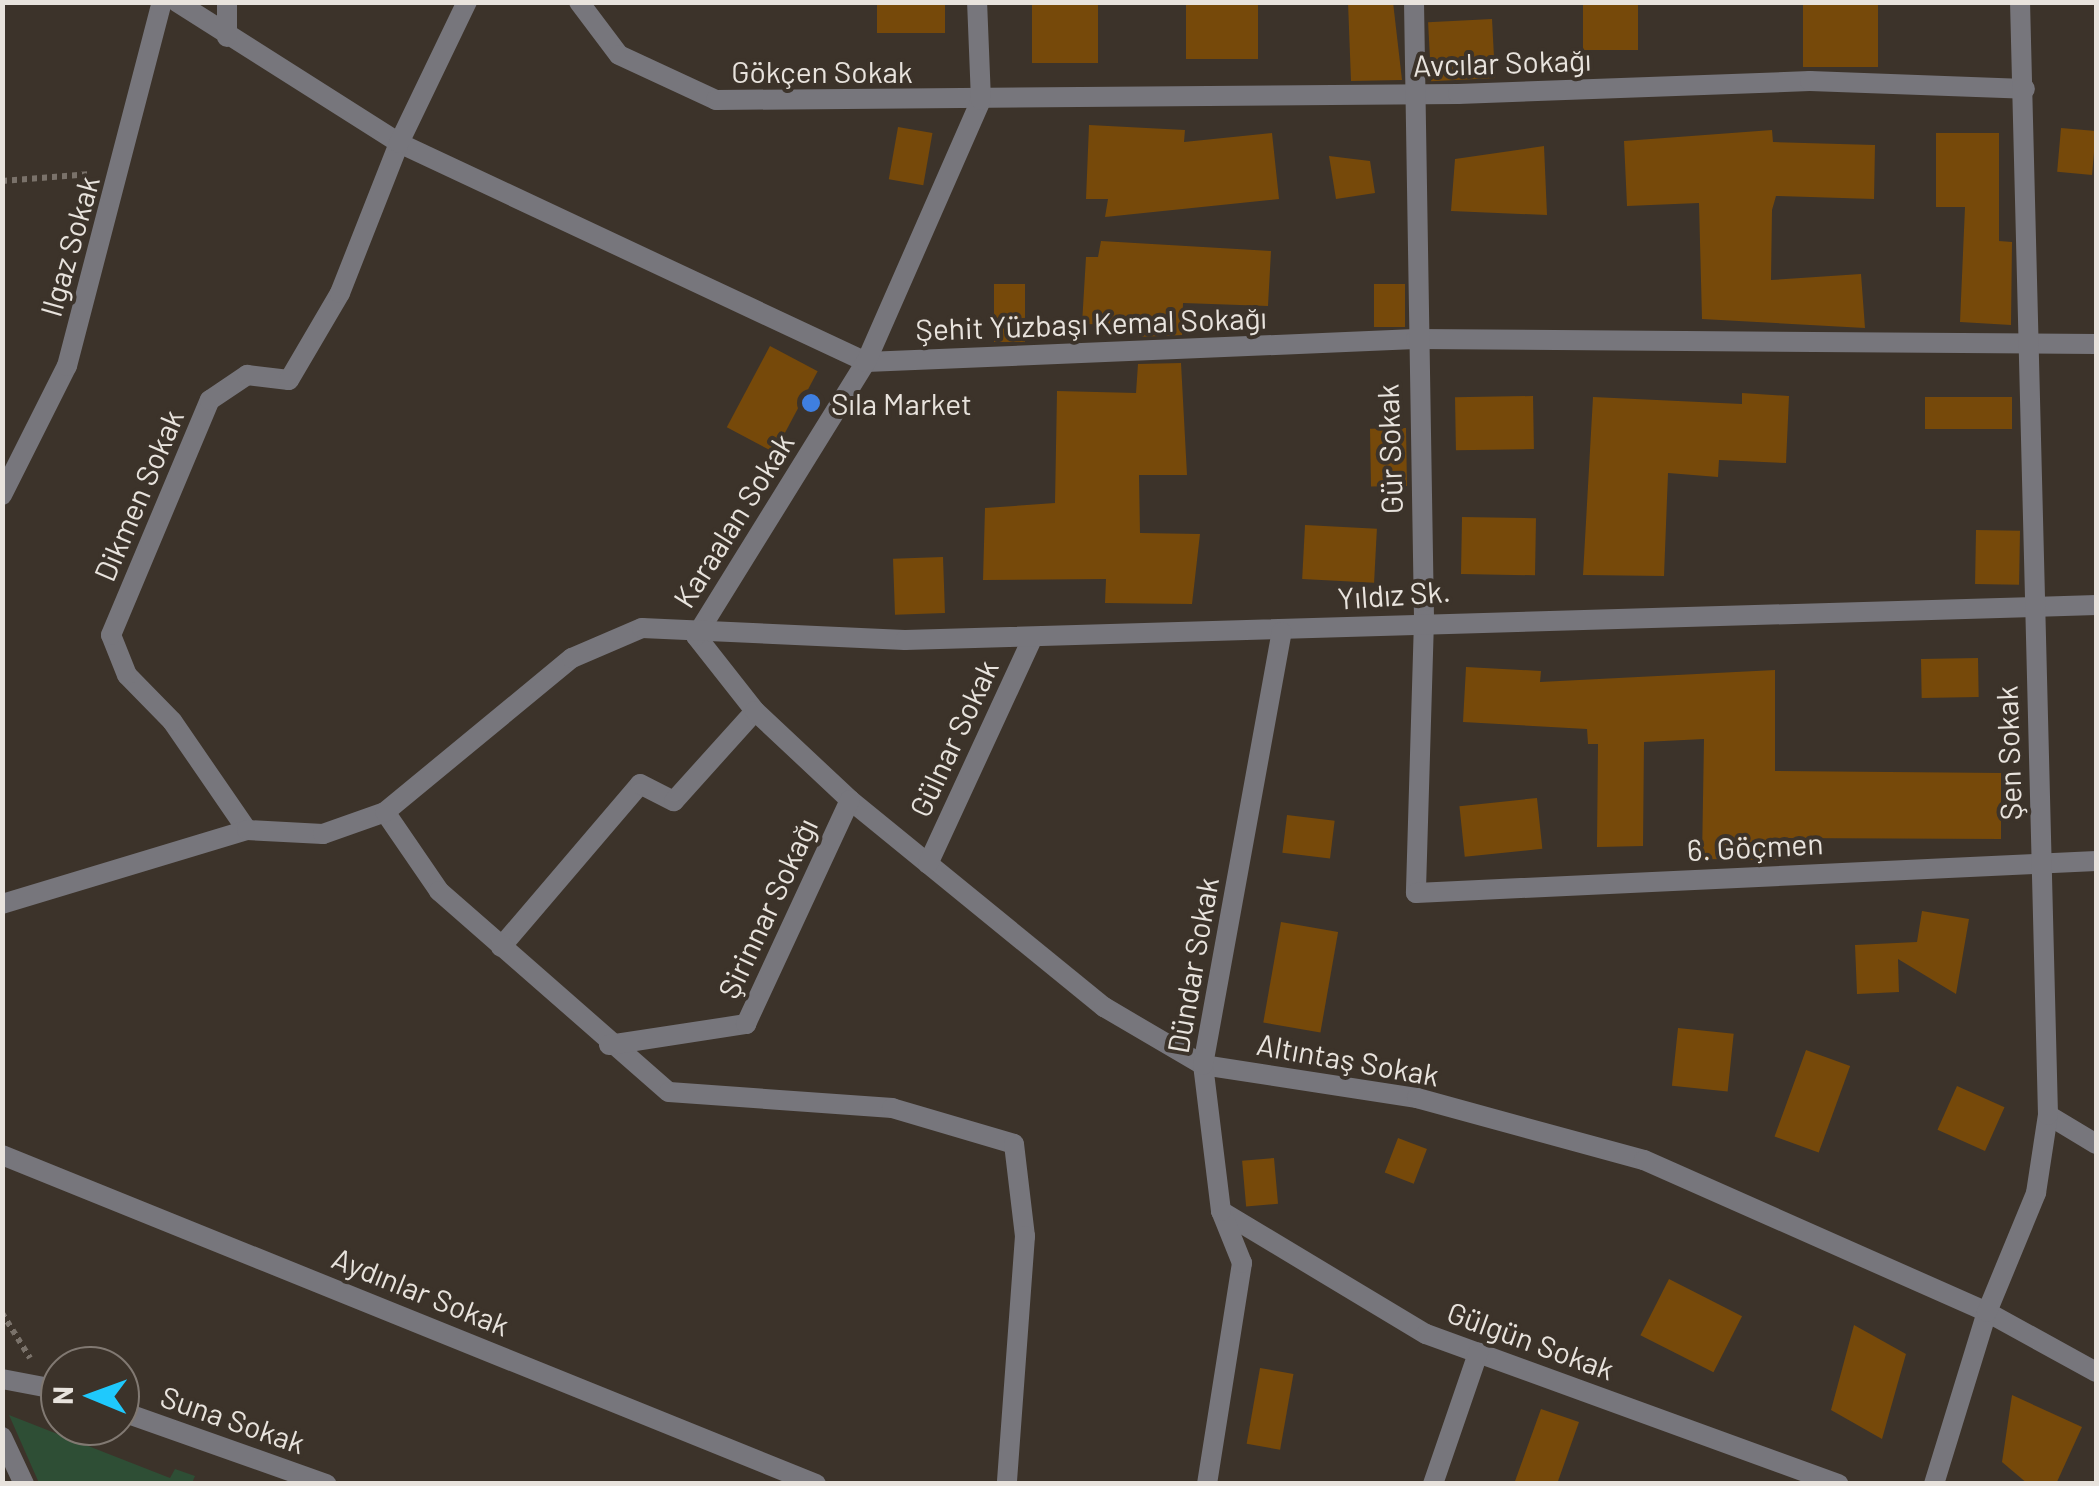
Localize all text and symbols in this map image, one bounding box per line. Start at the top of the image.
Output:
street label: Avcılar Sokağı [1412,41,1592,83]
street label: Gökçen Sokak [731,53,913,89]
street label: Ilgaz Sokak [32,172,106,320]
street label: Şehit Yüzbaşı Kemal Sokağı [915,299,1267,347]
street label: Gür Sokak [1369,383,1409,515]
place label: Sıla Market [831,385,972,421]
marker: Sıla Market [800,392,822,414]
street label: Dikmen Sokak [86,404,190,586]
street label: Karaalan Sokak [665,426,801,614]
street label: Yıldız Sk. [1336,572,1452,616]
street label: Gülnar Sokak [901,654,1005,822]
street label: Şen Sokak [1988,685,2028,821]
street label: Şirinnar Sokağı [710,812,824,1004]
street label: 6. Göçmen [1686,824,1824,868]
street label: Dündar Sokak [1159,874,1225,1056]
street label: Altıntaş Sokak [1254,1025,1442,1093]
street label: Aydınlar Sokak [327,1239,515,1343]
street label: Gülgün Sokak [1443,1293,1619,1387]
north arrow [40,1346,140,1446]
street label: Suna Sokak [156,1378,310,1460]
text: N [45,1386,79,1405]

